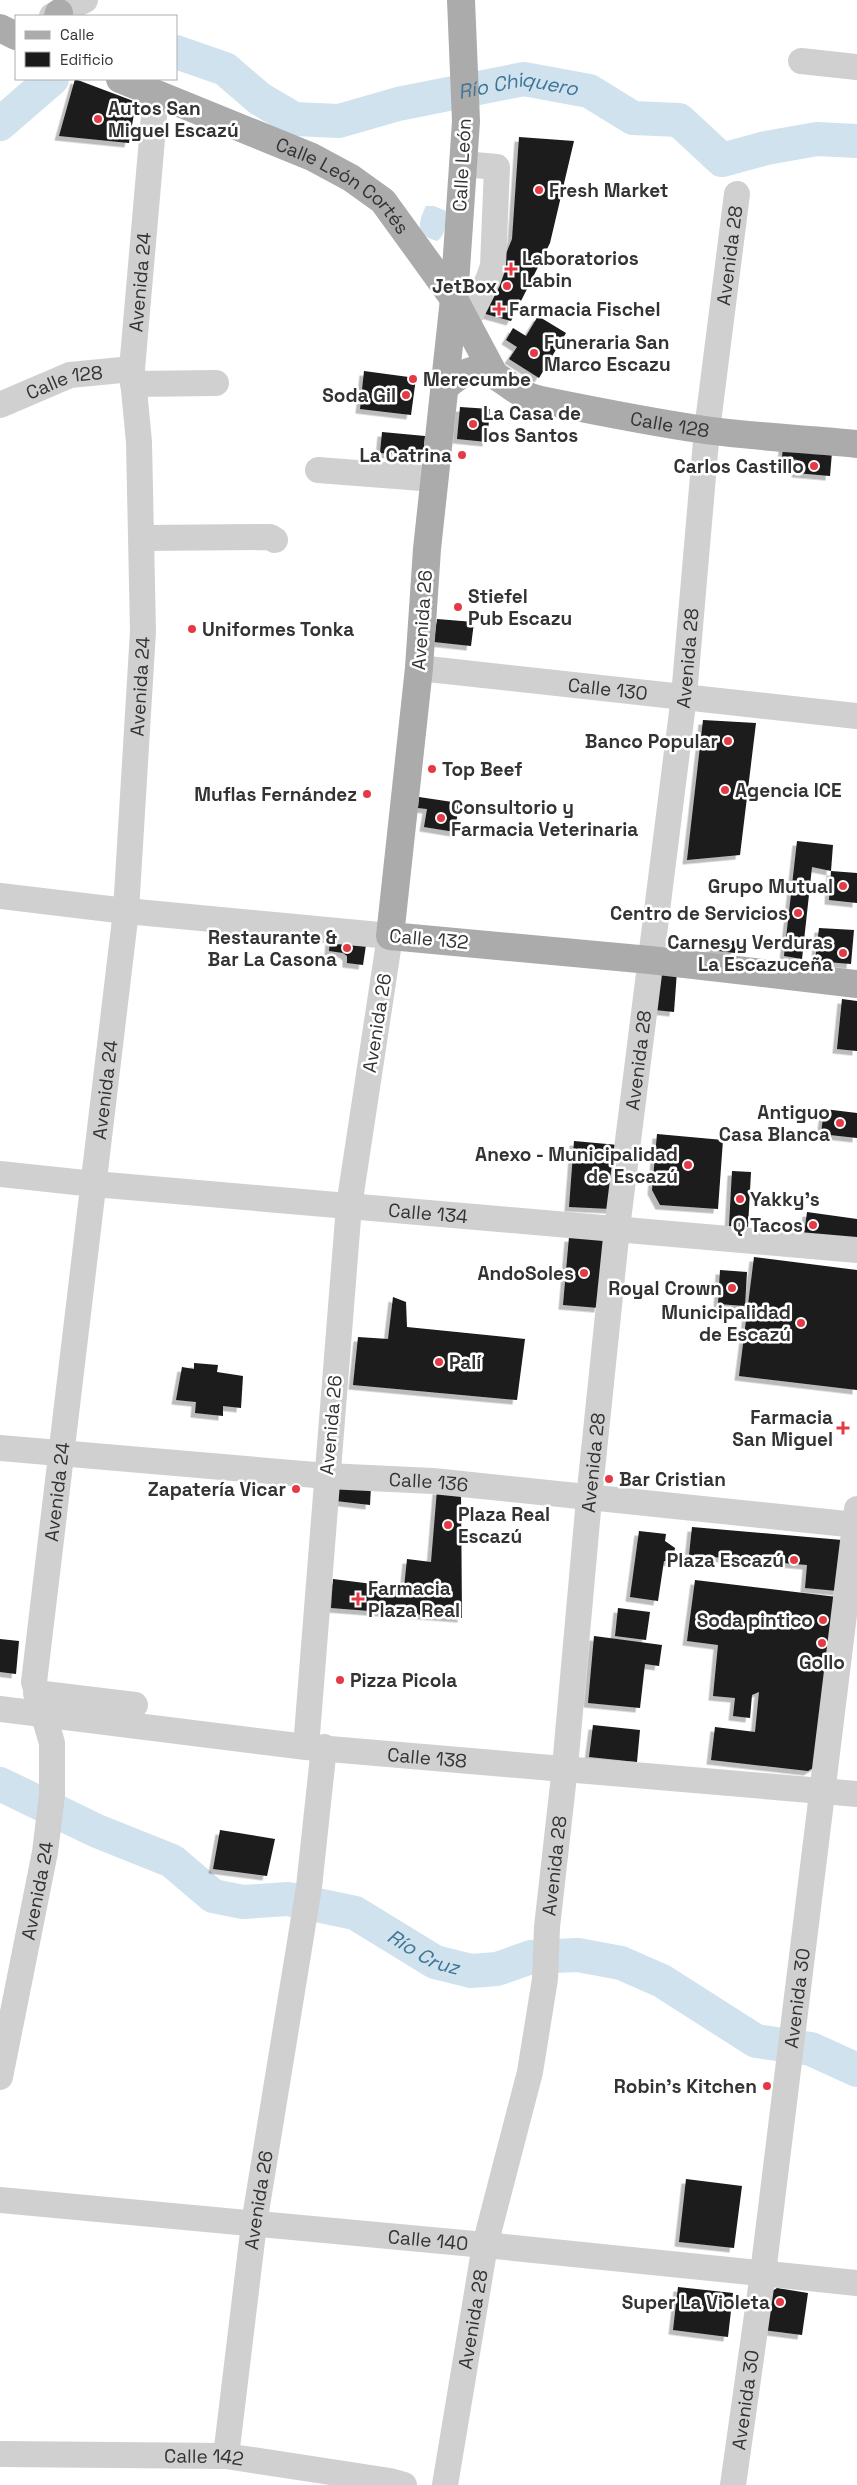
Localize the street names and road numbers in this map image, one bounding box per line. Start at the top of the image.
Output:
street label: Calle León [447,118,477,212]
street label: Calle León Cortés [272,131,415,239]
street label: Avenida 28 [710,204,748,307]
street label: Avenida 24 [123,231,156,333]
street label: Calle 128 [22,359,104,405]
street label: Calle 128 [628,405,711,443]
street label: Avenida 26 [406,569,438,671]
street label: Avenida 28 [670,607,704,710]
street label: Avenida 24 [124,636,155,737]
street label: Calle 130 [567,672,649,705]
street label: Calle 132 [388,923,470,955]
street label: Avenida 26 [357,972,397,1074]
street label: Avenida 28 [619,1009,657,1112]
street label: Avenida 24 [86,1038,123,1141]
street label: Calle 134 [387,1197,469,1229]
street label: Avenida 26 [314,1374,348,1476]
street label: Avenida 28 [575,1411,610,1514]
street label: Avenida 24 [38,1441,75,1543]
street label: Calle 136 [388,1466,470,1497]
street label: Calle 138 [386,1741,468,1773]
street label: Avenida 28 [536,1814,572,1917]
street label: Avenida 24 [15,1840,59,1942]
street label: Avenida 30 [778,1947,815,2050]
street label: Avenida 26 [238,2149,278,2251]
street label: Calle 140 [387,2224,469,2256]
street label: Avenida 28 [452,2268,493,2371]
street label: Avenida 30 [726,2348,764,2452]
street label: Calle 142 [164,2443,246,2471]

